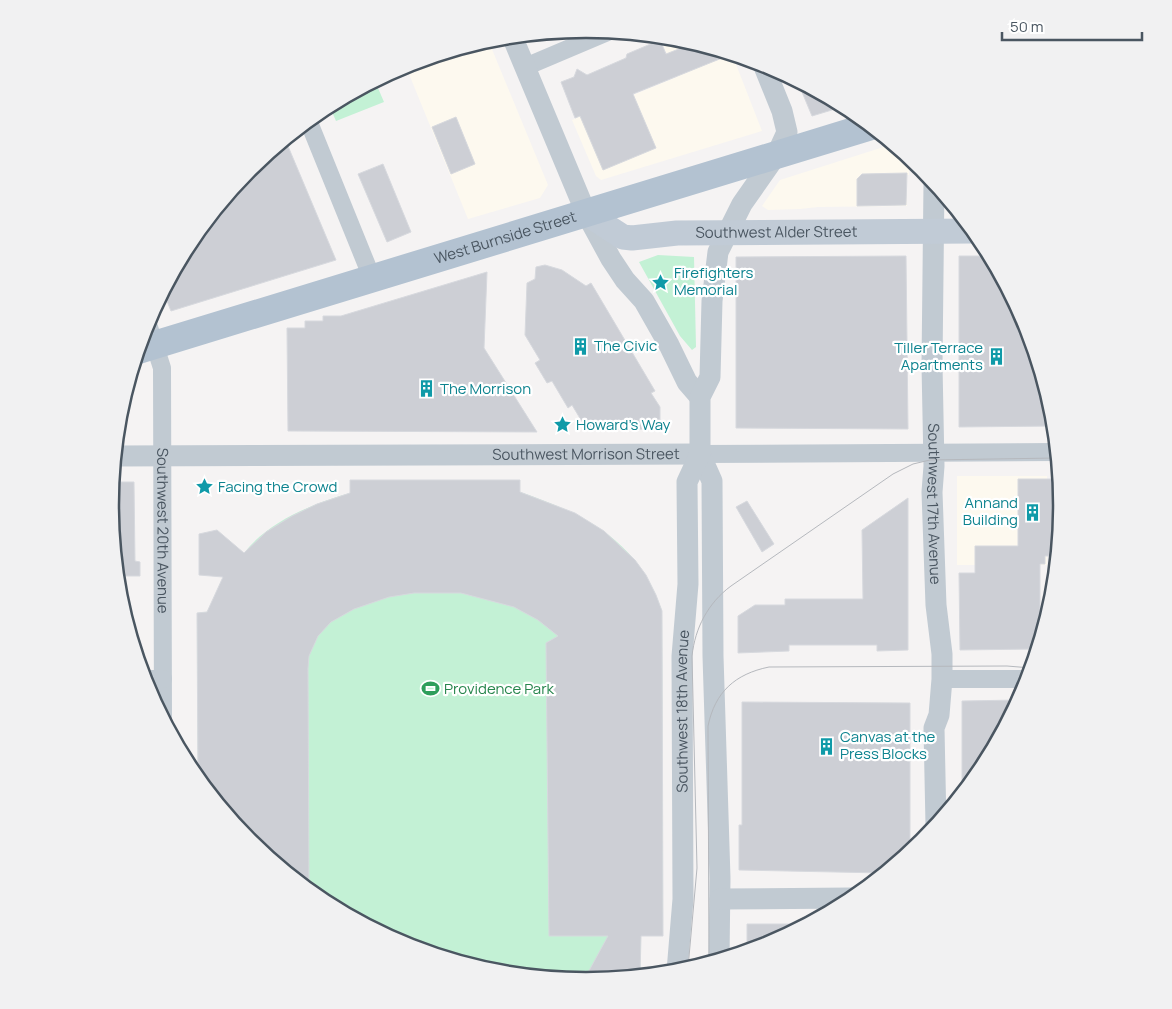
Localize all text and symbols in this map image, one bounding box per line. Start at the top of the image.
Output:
scale bar [1002,10,1142,42]
text: 50 m [1010,16,1044,37]
street label: West Burnside Street [432,206,579,269]
street label: Southwest Alder Street [695,221,858,243]
place label: Firefighters Memorial [674,262,753,300]
place icon: Firefighters Memorial [650,272,670,292]
place label: The Civic [594,335,657,356]
building icon: The Civic [570,336,590,356]
place label: Tiller Terrace Apartments [894,337,983,375]
building icon: Tiller Terrace Apartments [987,347,1007,367]
place label: The Morrison [440,378,531,399]
building icon: The Morrison [416,379,436,399]
place label: Howard's Way [576,414,671,435]
place icon: Howard's Way [552,415,572,435]
street label: Southwest 17th Avenue [922,423,946,585]
street label: Southwest Morrison Street [492,443,680,465]
street label: Southwest 20th Avenue [152,448,174,614]
place label: Facing the Crowd [218,476,337,497]
place icon: Facing the Crowd [194,477,214,497]
place label: Annand Building [963,492,1018,530]
building icon: Annand Building [1022,502,1042,522]
street label: Southwest 18th Avenue [671,629,694,793]
place label: Providence Park [444,678,555,699]
sports icon: Providence Park [420,679,440,699]
place label: Canvas at the Press Blocks [840,726,936,764]
building icon: Canvas at the Press Blocks [816,736,836,756]

